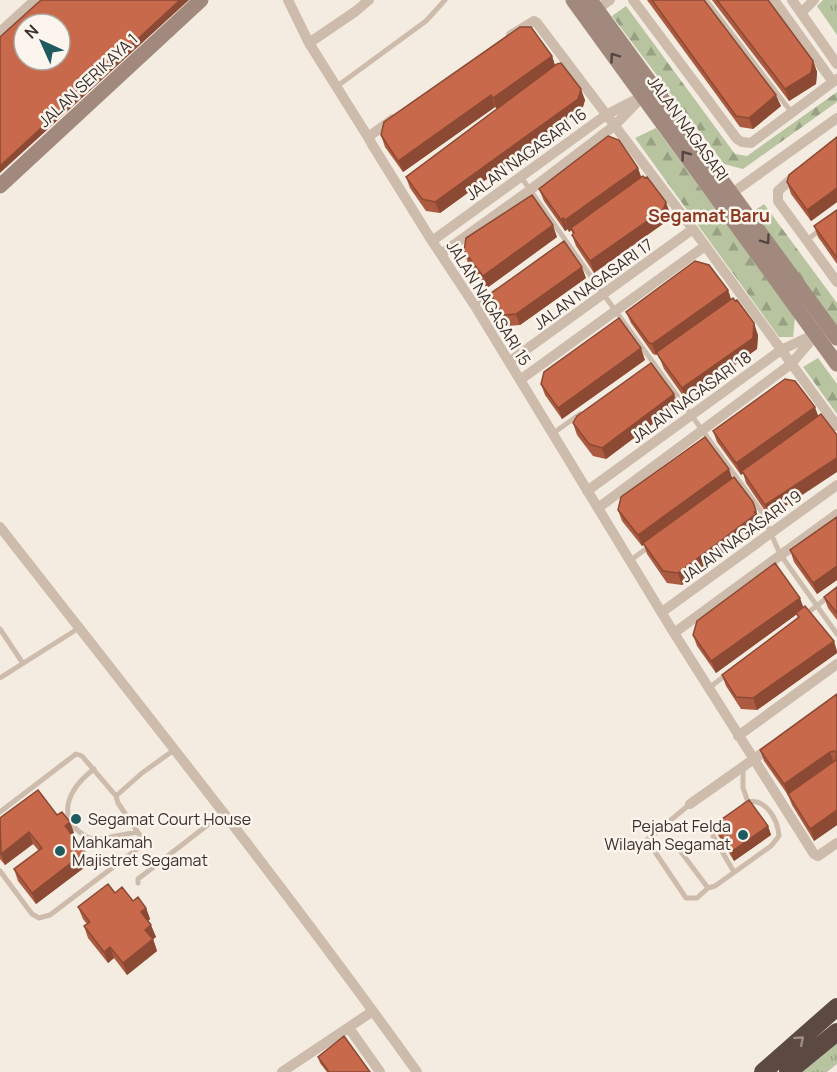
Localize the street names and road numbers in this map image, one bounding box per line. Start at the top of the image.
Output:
street label: JALAN SERIKAYA 1 [33,28,143,132]
street label: JALAN NAGASARI [642,71,734,185]
street label: JALAN NAGASARI 16 [461,103,591,205]
street label: JALAN NAGASARI 17 [529,233,657,335]
street label: JALAN NAGASARI 15 [442,236,536,370]
street label: JALAN NAGASARI 18 [626,346,756,448]
street label: JALAN NAGASARI 19 [676,485,806,587]

